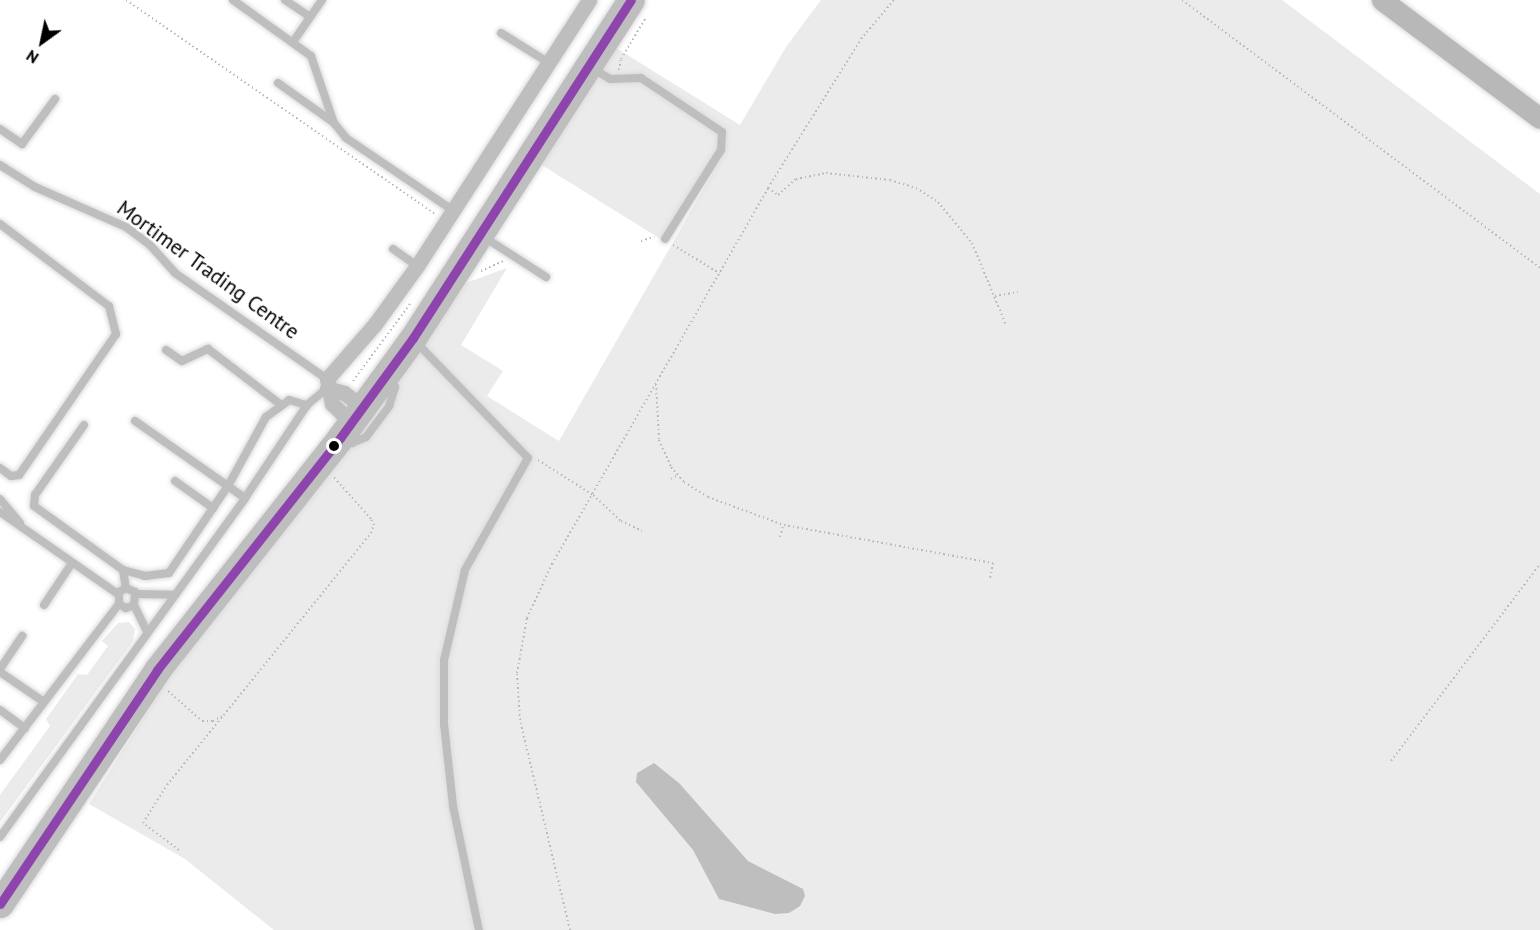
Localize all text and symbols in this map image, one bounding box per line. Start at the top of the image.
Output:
north arrow [12,12,72,72]
text: N [22,46,42,68]
street label: Mortimer Trading Centre [112,195,304,345]
unlabelled marker [328,440,340,452]

